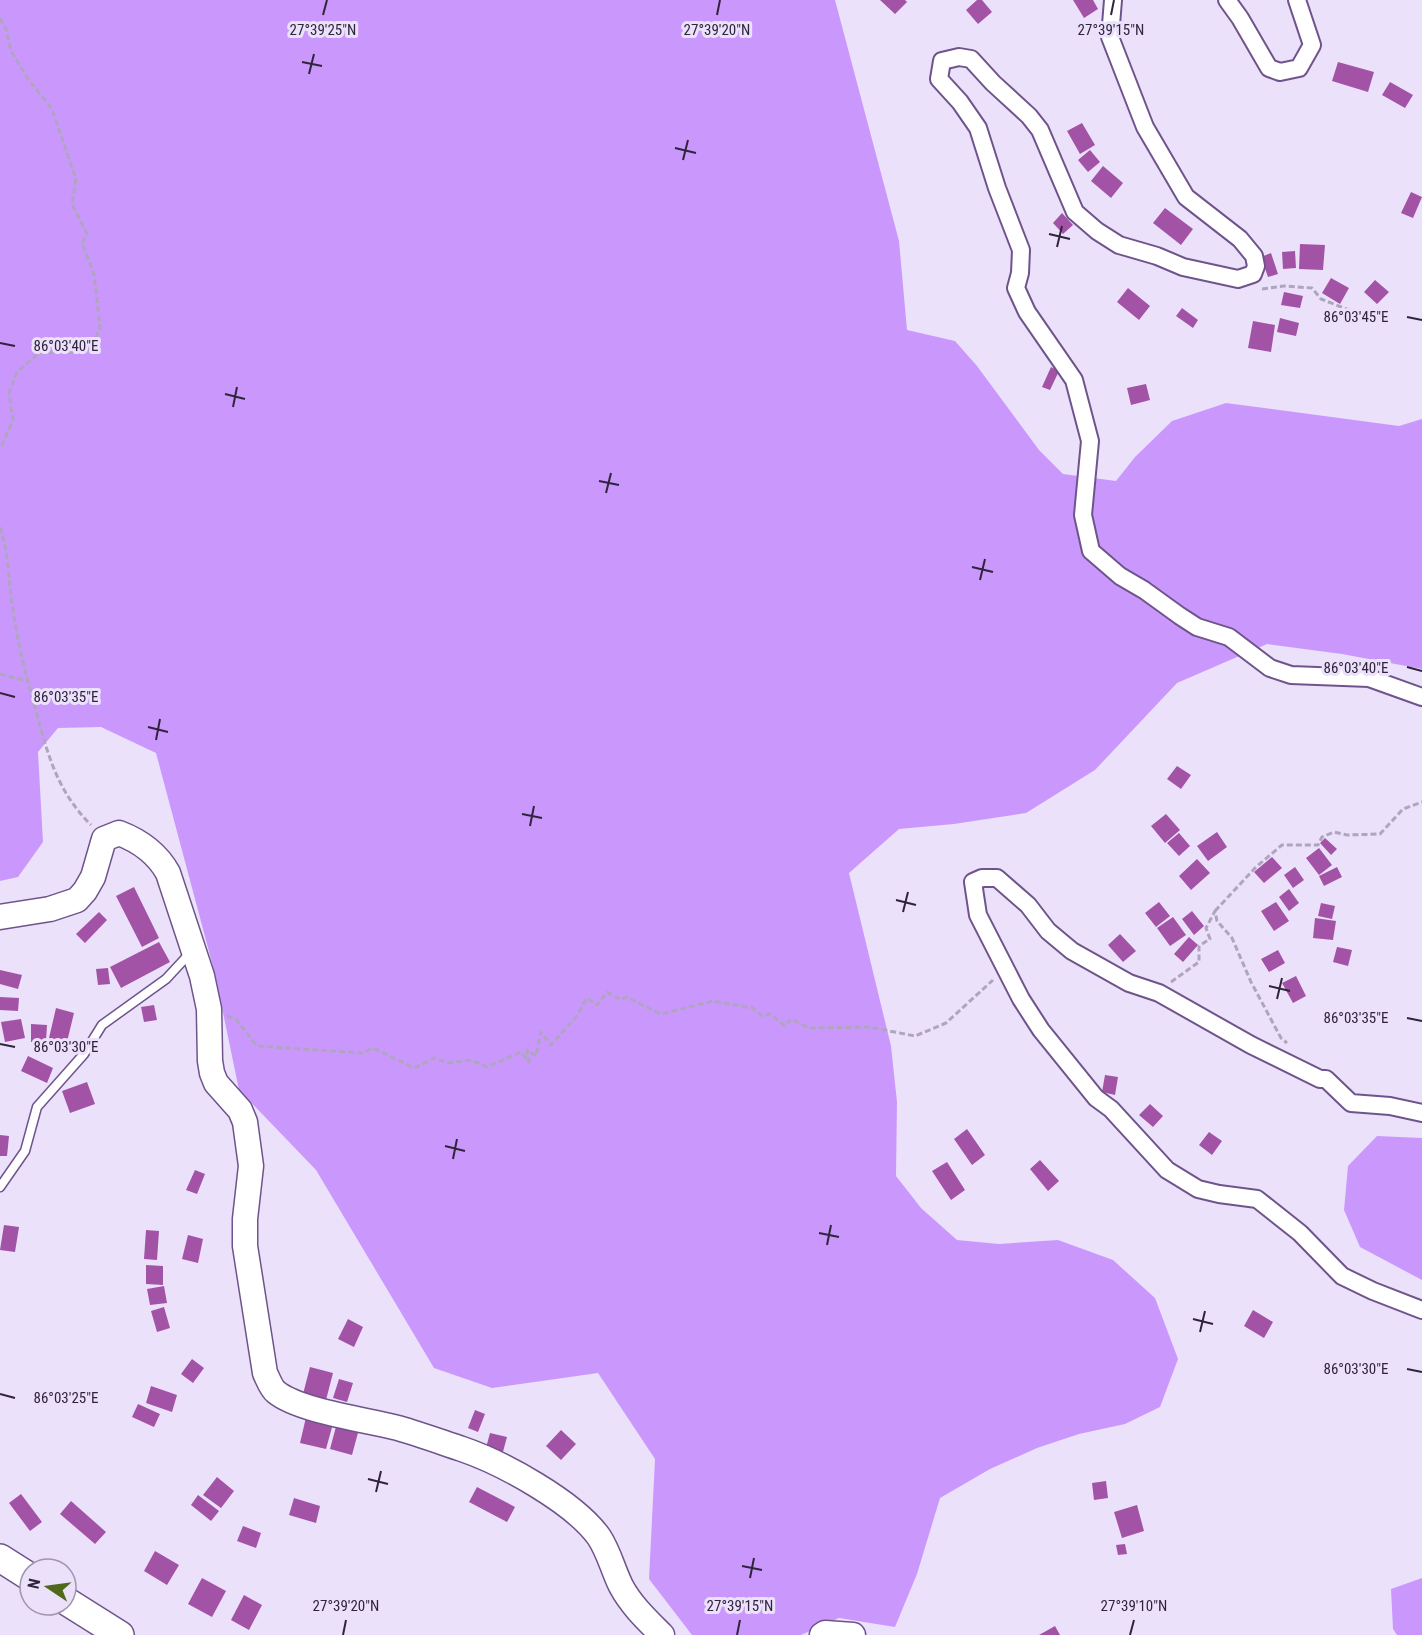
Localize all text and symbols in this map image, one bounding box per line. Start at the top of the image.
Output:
text: 27°39'25"N [290,21,356,39]
text: 27°39'20"N [684,21,750,39]
text: 27°39'15"N [1078,21,1144,39]
text: 86°03'45"E [1324,308,1388,326]
text: 86°03'40"E [34,337,98,355]
text: 86°03'40"E [1324,659,1388,677]
text: 86°03'35"E [34,688,98,706]
text: 86°03'35"E [1324,1009,1388,1027]
text: 86°03'30"E [34,1038,98,1056]
text: 86°03'30"E [1324,1360,1388,1378]
text: 86°03'25"E [34,1389,98,1407]
north arrow [18,1557,78,1617]
text: N [24,1577,44,1591]
text: 27°39'20"N [313,1597,379,1615]
text: 27°39'15"N [707,1597,773,1615]
text: 27°39'10"N [1101,1597,1167,1615]

